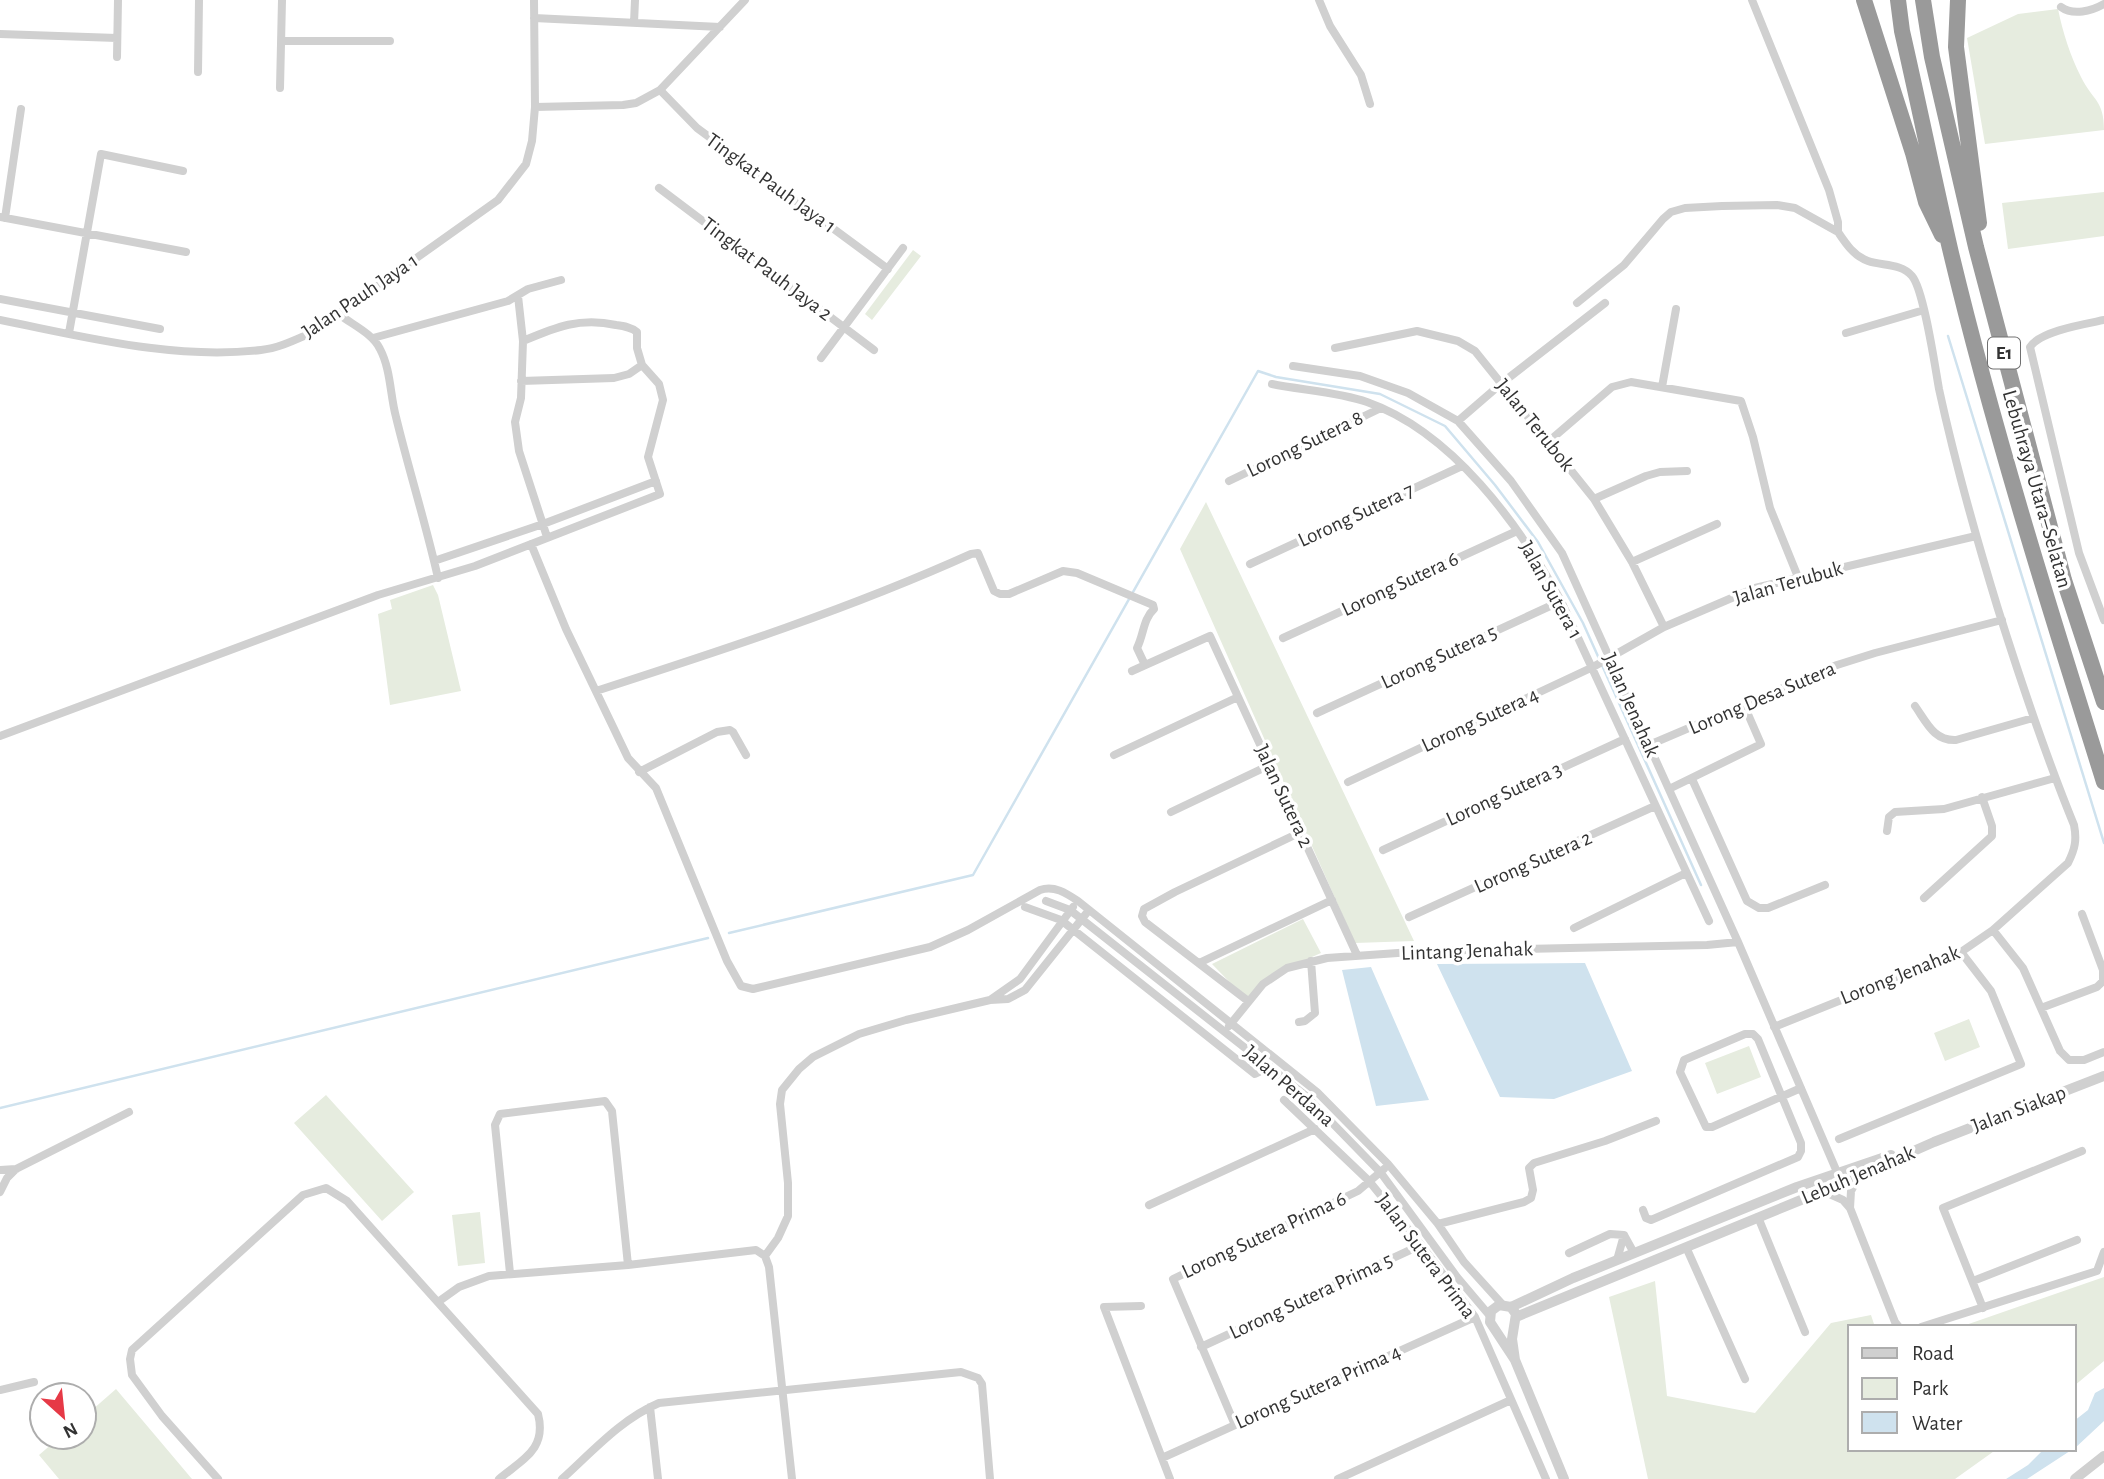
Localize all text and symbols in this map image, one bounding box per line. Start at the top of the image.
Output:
street label: Tingkat Pauh Jaya 1 [702,129,840,237]
street label: Tingkat Pauh Jaya 2 [698,213,836,325]
street label: Jalan Pauh Jaya 1 [298,250,422,342]
road number: E1 [1988,338,2020,368]
street label: Jalan Terubok [1492,375,1579,475]
street label: Lebuhraya Utara–Selatan [1999,388,2075,590]
street label: Lorong Sutera 8 [1244,407,1366,481]
street label: Lorong Sutera 7 [1295,479,1417,551]
street label: Jalan Sutera 1 [1516,537,1586,643]
street label: Lorong Sutera 6 [1338,548,1462,620]
street label: Jalan Terubuk [1731,557,1845,609]
street label: Lorong Sutera 5 [1378,621,1500,693]
street label: Jalan Jenahak [1599,650,1663,760]
street label: Lorong Desa Sutera [1686,658,1839,738]
street label: Lorong Sutera 4 [1418,684,1542,756]
street label: Jalan Sutera 2 [1251,741,1317,851]
street label: Lorong Sutera 3 [1443,758,1565,830]
street label: Lorong Sutera 2 [1471,827,1595,897]
street label: Lintang Jenahak [1401,938,1534,964]
street label: Lorong Jenahak [1837,941,1963,1008]
street label: Jalan Perdana [1240,1041,1338,1131]
street label: Jalan Siakap [1969,1081,2069,1137]
street label: Lebuh Jenahak [1798,1142,1918,1208]
street label: Lorong Sutera Prima 6 [1179,1188,1349,1282]
street label: Jalan Sutera Prima [1372,1190,1480,1323]
street label: Lorong Sutera Prima 5 [1226,1249,1396,1343]
legend [1848,1325,2076,1451]
street label: Lorong Sutera Prima 4 [1232,1341,1404,1433]
text: Road [1912,1343,1954,1364]
text: Park [1912,1378,1949,1399]
north arrow [28,1381,98,1451]
text: Water [1912,1413,1962,1434]
text: N [60,1418,80,1441]

